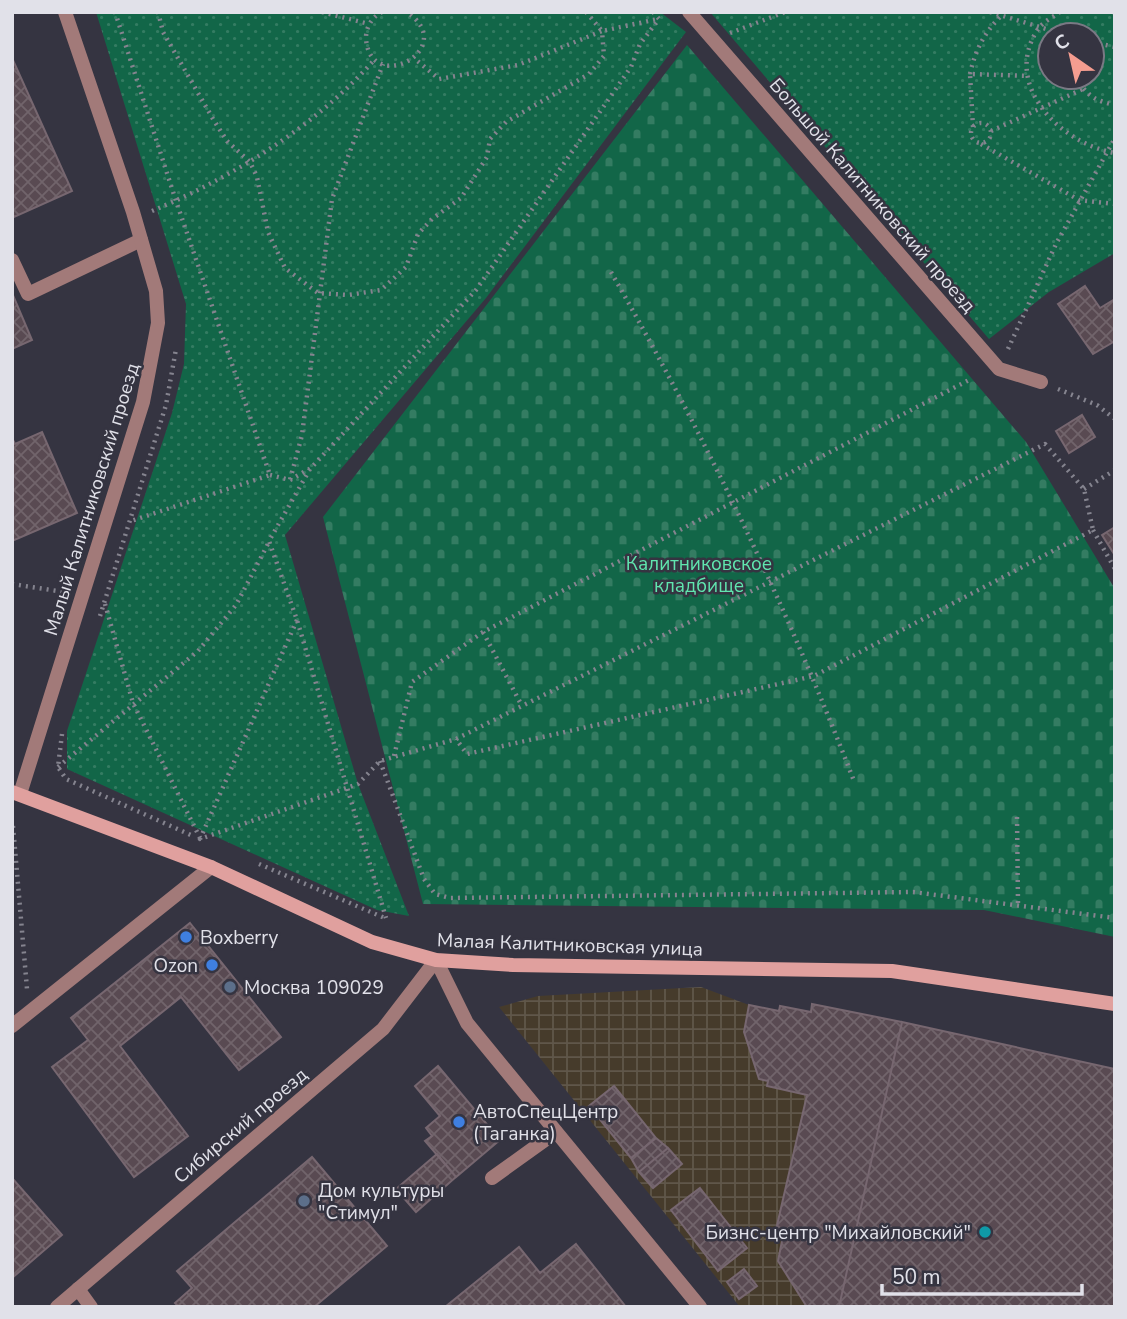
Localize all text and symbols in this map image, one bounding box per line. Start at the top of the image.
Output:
north arrow [1036,21,1106,91]
text: С [1049,28,1075,57]
street label: Большой Калитниковский проезд [763,73,981,318]
street label: Малый Калитниковский проезд [38,360,146,639]
park label: Калитниковское кладбище [626,551,772,599]
place label: Boxberry [200,925,279,951]
street label: Малая Калитниковская улица [436,927,704,963]
marker: Boxberry [178,929,194,945]
place label: Ozon [153,953,198,979]
marker: Ozon [204,957,220,973]
place label: Москва 109029 [244,975,384,1001]
marker: Москва 109029 [222,979,238,995]
street label: Сибирский проезд [168,1062,313,1190]
place label: АвтоСпецЦентр (Таганка) [473,1099,618,1147]
marker: АвтоСпецЦентр (Таганка) [451,1114,467,1130]
place label: Дом культуры "Стимул" [318,1178,444,1226]
marker: Дом культуры "Стимул" [296,1193,312,1209]
place label: Бизнс-центр "Михайловский" [705,1220,971,1246]
marker: Бизнс-центр "Михайловский" [977,1224,993,1240]
scale bar [882,1252,1082,1296]
text: 50 m [892,1263,941,1291]

